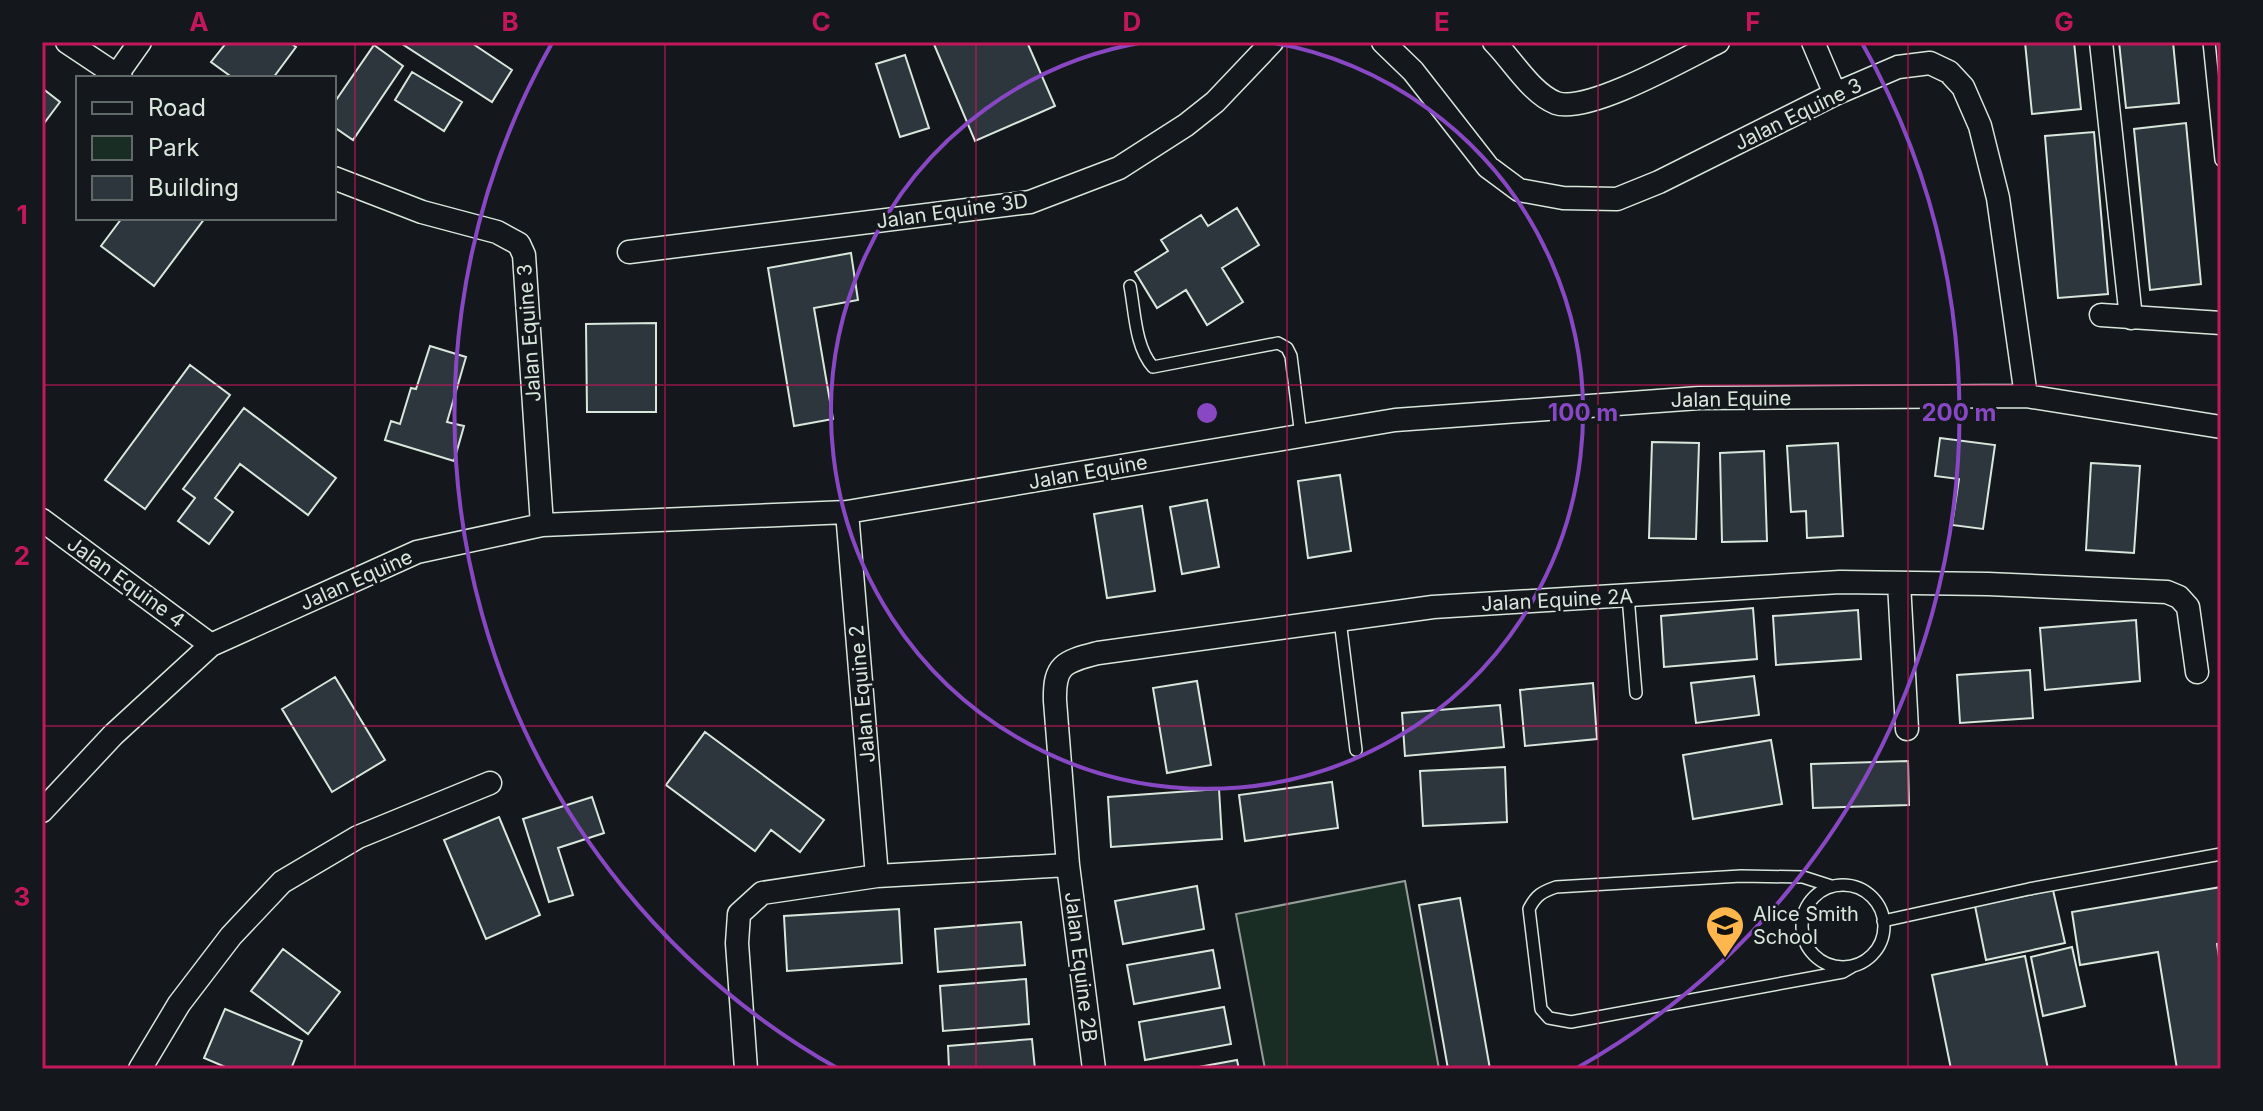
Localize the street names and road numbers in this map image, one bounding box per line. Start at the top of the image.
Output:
street label: Jalan Equine 3 [1730,73,1866,155]
street label: Jalan Equine 3D [875,188,1029,234]
street label: Jalan Equine 3 [512,263,546,403]
street label: Jalan Equine [1671,386,1791,412]
street label: Jalan Equine [1027,450,1149,494]
street label: Jalan Equine 4 [63,531,189,633]
street label: Jalan Equine [296,545,416,615]
street label: Jalan Equine 2A [1480,584,1634,616]
street label: Jalan Equine 2 [844,624,880,764]
street label: Jalan Equine 2B [1060,890,1102,1044]

